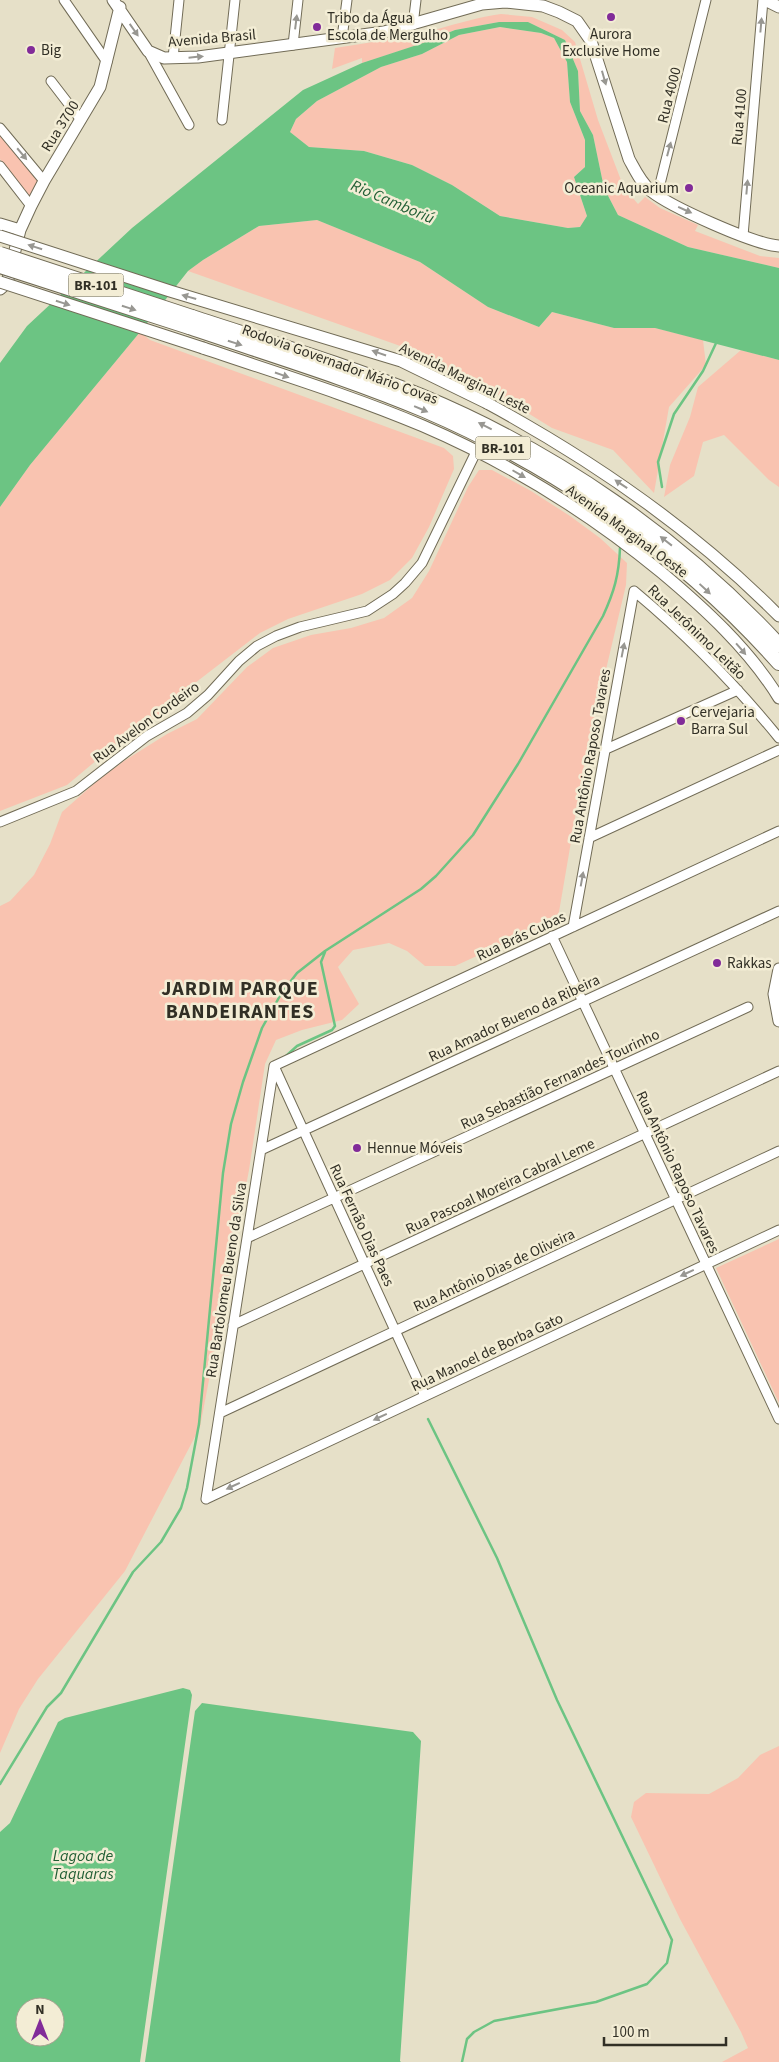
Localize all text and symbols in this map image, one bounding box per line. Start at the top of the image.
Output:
place label: Tribo da Água Escola de Mergulho [327,8,448,46]
marker: Aurora Exclusive Home [605,11,617,23]
one-way arrow [292,14,300,30]
one-way arrow [757,17,765,33]
marker: Tribo da Água Escola de Mergulho [311,21,323,33]
one-way arrow [129,23,139,37]
street label: Avenida Brasil [167,24,257,53]
place label: Aurora Exclusive Home [562,24,660,62]
place label: Big [41,40,62,61]
marker: Big [25,44,37,56]
one-way arrow [188,53,204,61]
street label: Rua 4000 [652,65,687,125]
one-way arrow [600,71,608,86]
street label: Rua 4100 [727,88,752,146]
street label: Rua 3700 [36,96,84,156]
one-way arrow [666,141,674,156]
one-way arrow [16,147,27,160]
water label: Rio Camboriú [347,174,438,229]
place label: Oceanic Aquarium [564,178,679,199]
one-way arrow [743,179,751,195]
marker: Oceanic Aquarium [683,182,695,194]
one-way arrow [678,206,692,214]
one-way arrow [27,243,42,250]
road number: BR-101 [68,274,124,296]
one-way arrow [182,293,197,301]
one-way arrow [56,299,71,307]
one-way arrow [122,305,137,312]
street label: Rodovia Governador Mário Covas [239,319,441,410]
street label: Avenida Marginal Leste [396,338,534,419]
one-way arrow [228,339,243,347]
one-way arrow [371,349,386,357]
one-way arrow [275,372,290,379]
one-way arrow [414,406,428,414]
one-way arrow [478,421,492,429]
road number: BR-101 [476,436,530,459]
one-way arrow [512,470,525,479]
one-way arrow [615,479,628,488]
street label: Avenida Marginal Oeste [561,480,692,583]
one-way arrow [660,535,673,546]
street label: Rua Jerônimo Leitão [643,580,750,685]
one-way arrow [698,583,710,595]
one-way arrow [619,642,627,657]
one-way arrow [735,642,746,655]
street label: Rua Antônio Raposo Tavares [565,667,616,845]
street label: Rua Avelon Cordeiro [89,677,204,768]
place label: Cervejaria Barra Sul [691,702,755,740]
marker: Cervejaria Barra Sul [675,715,687,727]
one-way arrow [578,870,586,886]
street label: Rua Brás Cubas [473,907,569,966]
place label: Rakkas [727,953,772,974]
marker: Rakkas [711,957,723,969]
street label: Rua Amador Bueno da Ribeira [425,969,603,1067]
district label: JARDIM PARQUE BANDEIRANTES [161,975,319,1026]
street label: Rua Sebastião Fernandes Tourinho [457,1024,663,1135]
street label: Rua Antônio Raposo Tavares [631,1088,724,1257]
street label: Rua Pascoal Moreira Cabral Leme [402,1133,598,1240]
place label: Hennue Móveis [367,1138,463,1159]
marker: Hennue Móveis [351,1142,363,1154]
street label: Rua Fernão Dias Paes [324,1161,399,1290]
street label: Rua Bartolomeu Bueno da Silva [201,1181,252,1379]
street label: Rua Antônio Dias de Oliveira [410,1224,578,1317]
one-way arrow [680,1269,694,1277]
street label: Rua Manoel de Borba Gato [408,1308,567,1397]
one-way arrow [373,1413,388,1421]
one-way arrow [226,1482,241,1491]
water label: Lagoa de Taquaras [52,1845,114,1885]
north arrow [15,1997,65,2047]
text: N [35,2000,45,2020]
scale bar [604,2014,726,2046]
text: 100 m [612,2022,650,2043]

